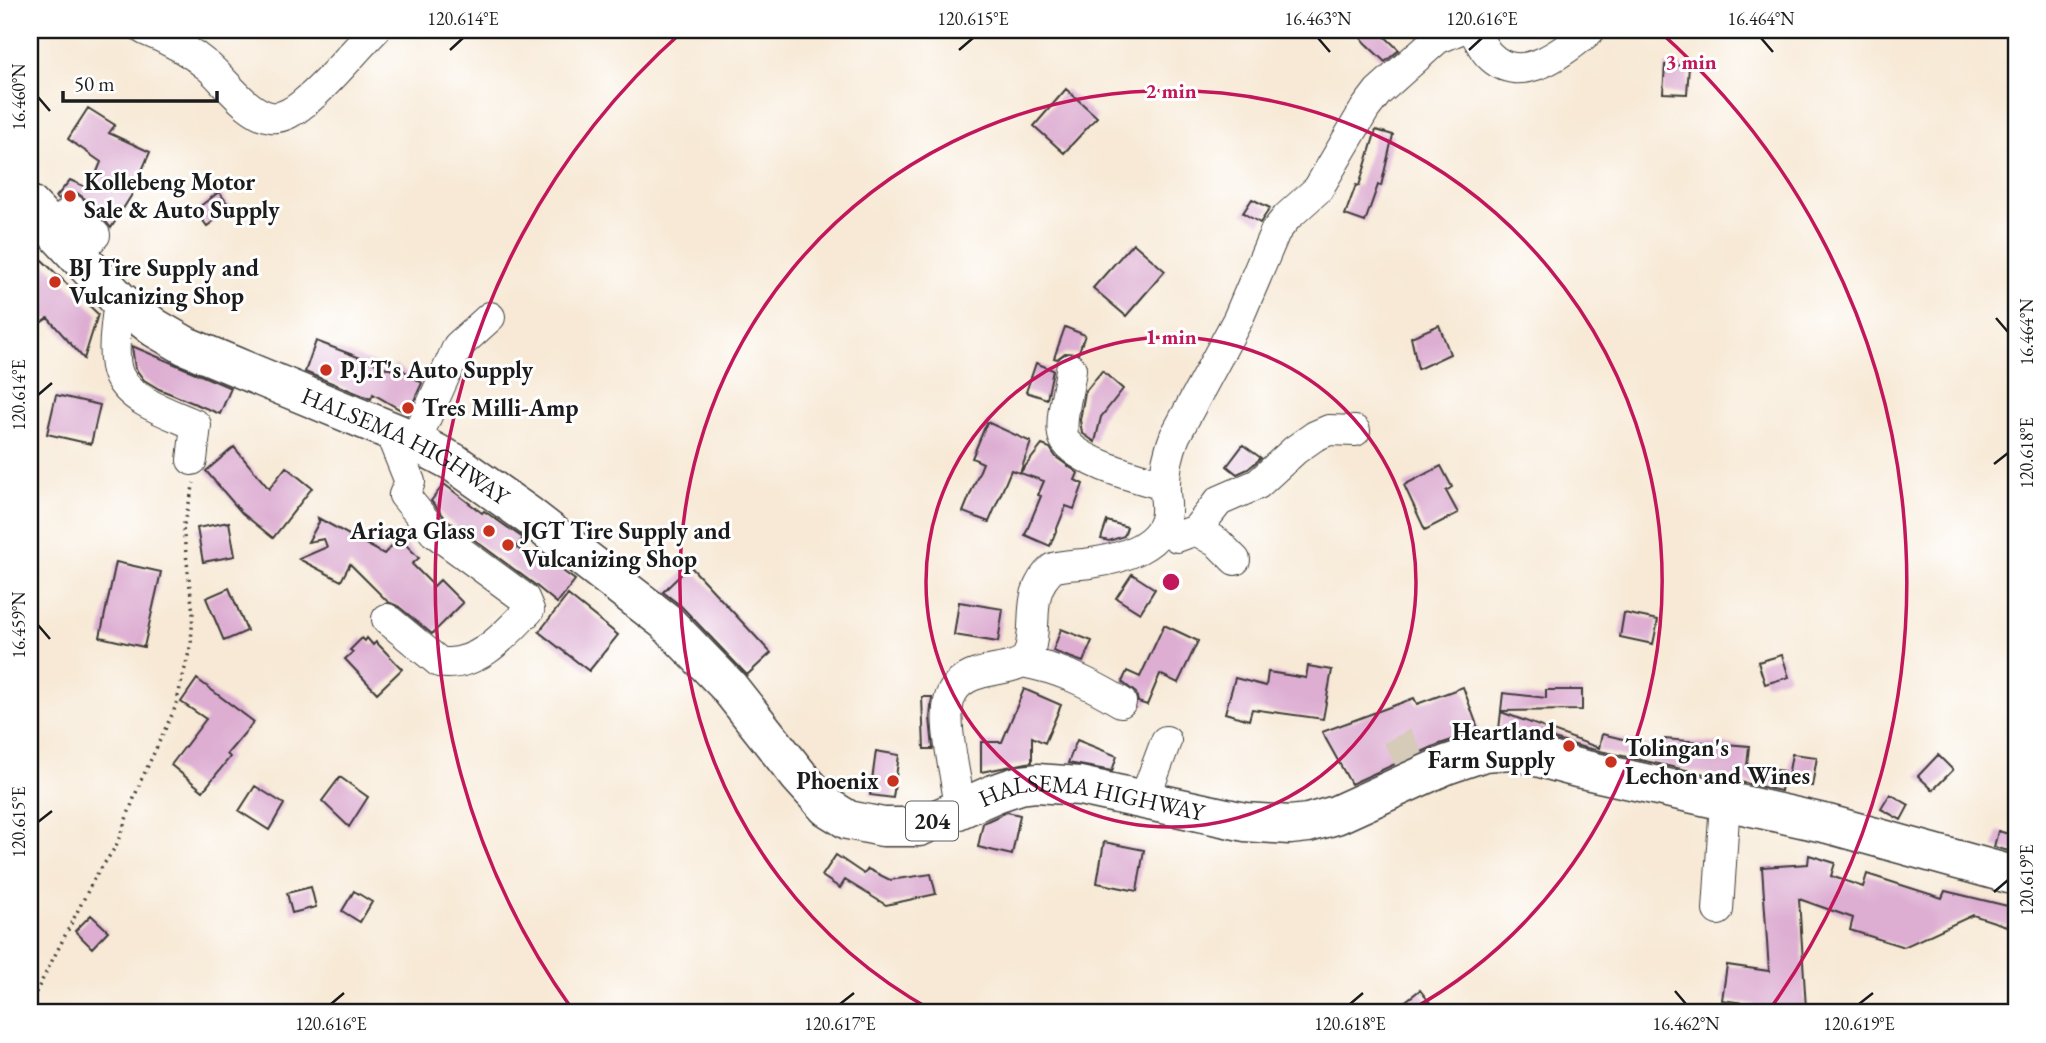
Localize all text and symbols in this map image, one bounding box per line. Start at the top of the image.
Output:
text: 120.614°E [427,7,499,30]
text: 120.615°E [937,7,1009,30]
text: 16.463°N [1285,7,1352,30]
text: 120.616°E [1446,7,1518,30]
text: 16.464°N [1728,7,1795,30]
text: 3 min [1665,48,1717,75]
scale bar [63,60,217,104]
text: 16.460°N [7,63,30,130]
text: 50 m [74,70,115,97]
text: 2 min [1145,77,1197,104]
place label: Kollebeng Motor Sale & Auto Supply [84,166,280,226]
marker: Kollebeng Motor Sale & Auto Supply [62,188,78,204]
place label: BJ Tire Supply and Vulcanizing Shop [69,252,260,312]
marker: BJ Tire Supply and Vulcanizing Shop [47,274,63,290]
text: 16.464°N [2015,298,2038,365]
text: 1 min [1145,323,1197,350]
place label: P.J.T's Auto Supply [340,354,534,386]
text: 120.614°E [7,359,30,431]
marker: P.J.T's Auto Supply [318,362,334,378]
street label: HALSEMA HIGHWAY [297,380,516,512]
place label: Tres Milli-Amp [422,392,579,423]
marker: Tres Milli-Amp [400,400,416,416]
text: 120.618°E [2015,417,2038,489]
place label: Ariaga Glass [349,515,475,547]
place label: JGT Tire Supply and Vulcanizing Shop [520,515,732,575]
marker: Ariaga Glass [481,523,497,539]
marker: JGT Tire Supply and Vulcanizing Shop [500,537,516,553]
centre of rings [1159,570,1183,594]
text: 16.459°N [7,591,30,658]
place label: Heartland Farm Supply [1428,716,1556,776]
place label: Tolingan's Lechon and Wines [1625,732,1810,791]
marker: Heartland Farm Supply [1561,738,1577,754]
marker: Tolingan's Lechon and Wines [1603,754,1619,770]
place label: Phoenix [796,765,879,796]
street label: HALSEMA HIGHWAY [974,767,1209,828]
marker: Phoenix [885,773,901,789]
text: 120.615°E [7,786,30,858]
road number: 204 [906,802,958,841]
text: 120.619°E [2015,844,2038,916]
text: 120.616°E [295,1012,367,1035]
text: 120.617°E [804,1012,876,1035]
text: 120.618°E [1314,1012,1386,1035]
text: 16.462°N [1653,1012,1720,1035]
text: 120.619°E [1823,1012,1895,1035]

